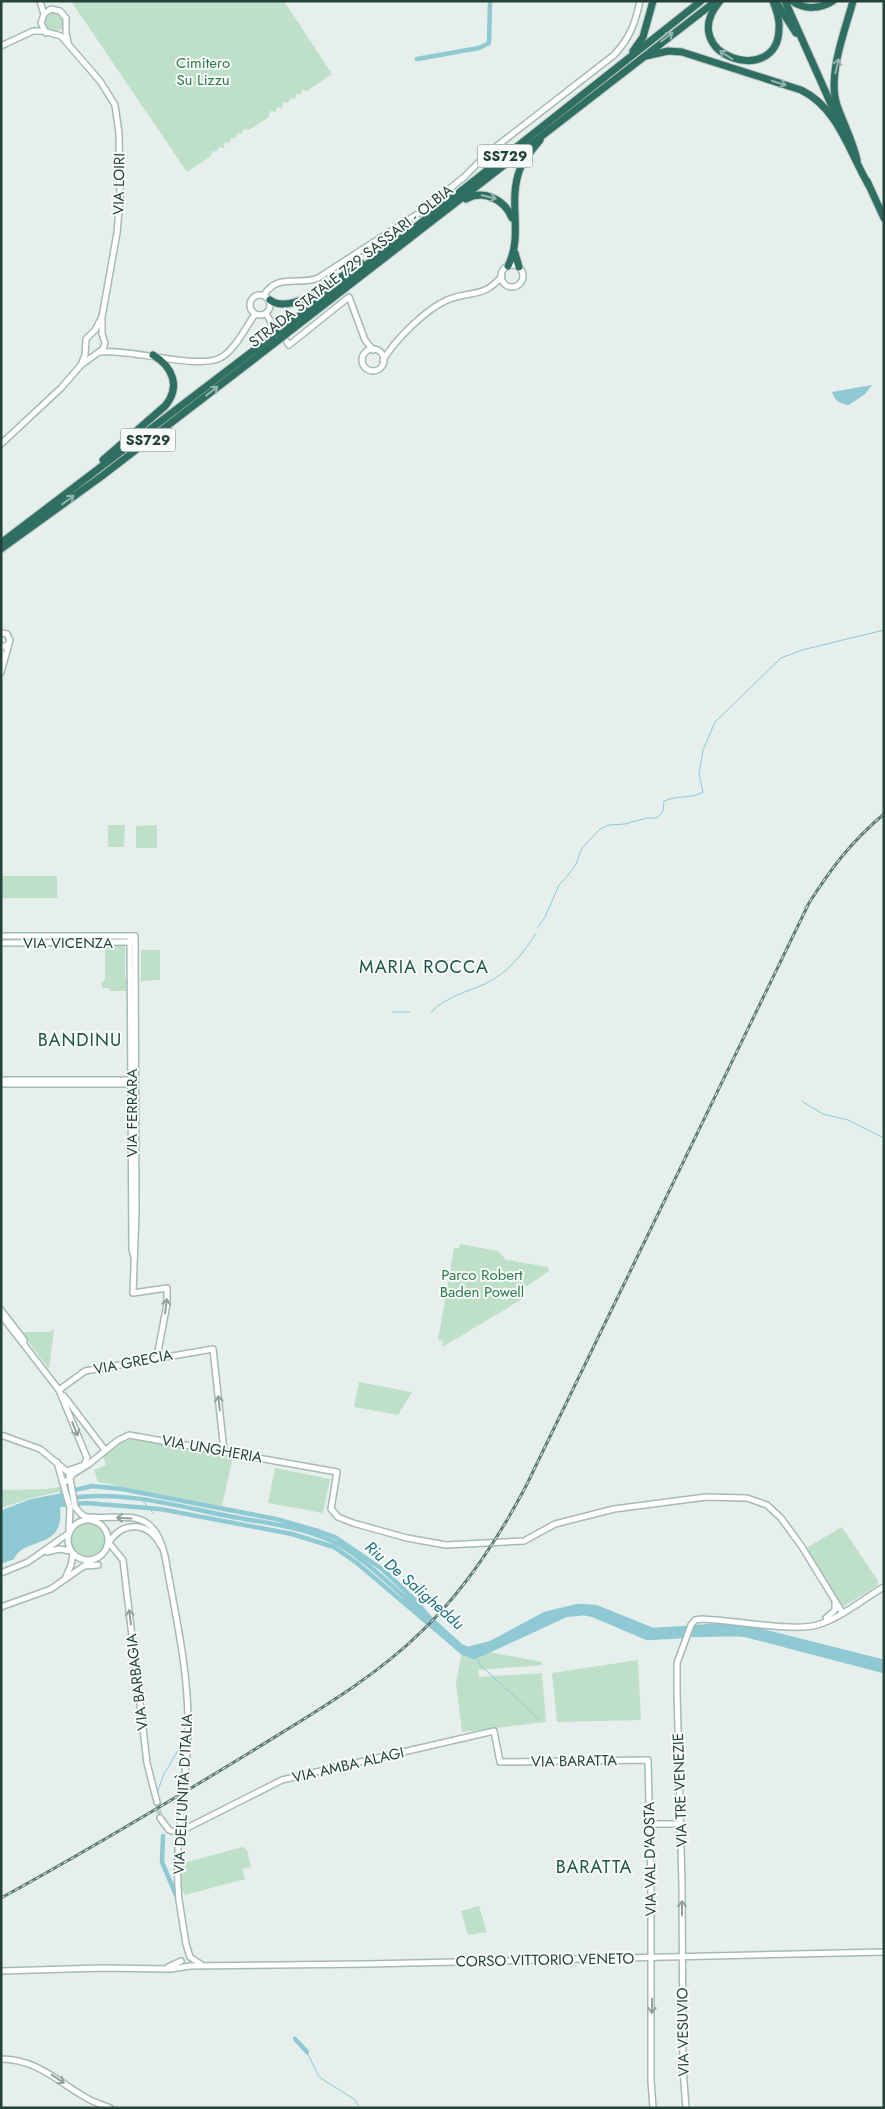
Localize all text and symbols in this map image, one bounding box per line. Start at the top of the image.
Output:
one-way arrow [660,32,673,43]
one-way arrow [719,49,733,60]
park label: Cimitero Su Lizzu [176,52,230,91]
one-way arrow [833,58,842,74]
one-way arrow [771,79,787,88]
road number: SS729 [478,144,532,168]
street label: VIA LOIRI [107,153,131,215]
street label: STRADA STATALE 729 SASSARI - OLBIA [244,179,458,353]
one-way arrow [481,193,497,203]
one-way arrow [205,386,218,397]
road number: SS729 [120,428,176,452]
one-way arrow [61,495,74,506]
street label: VIA VICENZA [23,932,113,954]
district label: MARIA ROCCA [359,954,489,980]
district label: BANDINU [38,1027,122,1053]
street label: VIA FERRARA [121,1069,143,1157]
park label: Parco Robert Baden Powell [440,1264,524,1303]
one-way arrow [161,1299,171,1315]
street label: VIA GRECIA [92,1344,175,1380]
one-way arrow [214,1395,224,1411]
one-way arrow [71,1421,80,1436]
street label: VIA UNGHERIA [160,1429,264,1469]
one-way arrow [116,1513,132,1523]
water label: Riu De Saligheddu [360,1536,469,1635]
one-way arrow [125,1609,135,1625]
street label: VIA BARBAGIA [120,1632,154,1732]
street label: VIA DELL'UNITÀ D'ITALIA [168,1713,198,1875]
street label: VIA TRE VENEZIE [667,1733,693,1847]
street label: VIA AMBA ALAGI [290,1741,406,1789]
street label: VIA BARATTA [531,1749,617,1773]
street label: VIA VAL D'AOSTA [638,1801,662,1917]
district label: BARATTA [556,1854,632,1880]
one-way arrow [677,1900,687,1916]
street label: CORSO VITTORIO VENETO [455,1947,635,1973]
street label: VIA VESUVIO [671,1987,695,2077]
one-way arrow [647,1998,657,2014]
one-way arrow [51,2074,65,2084]

